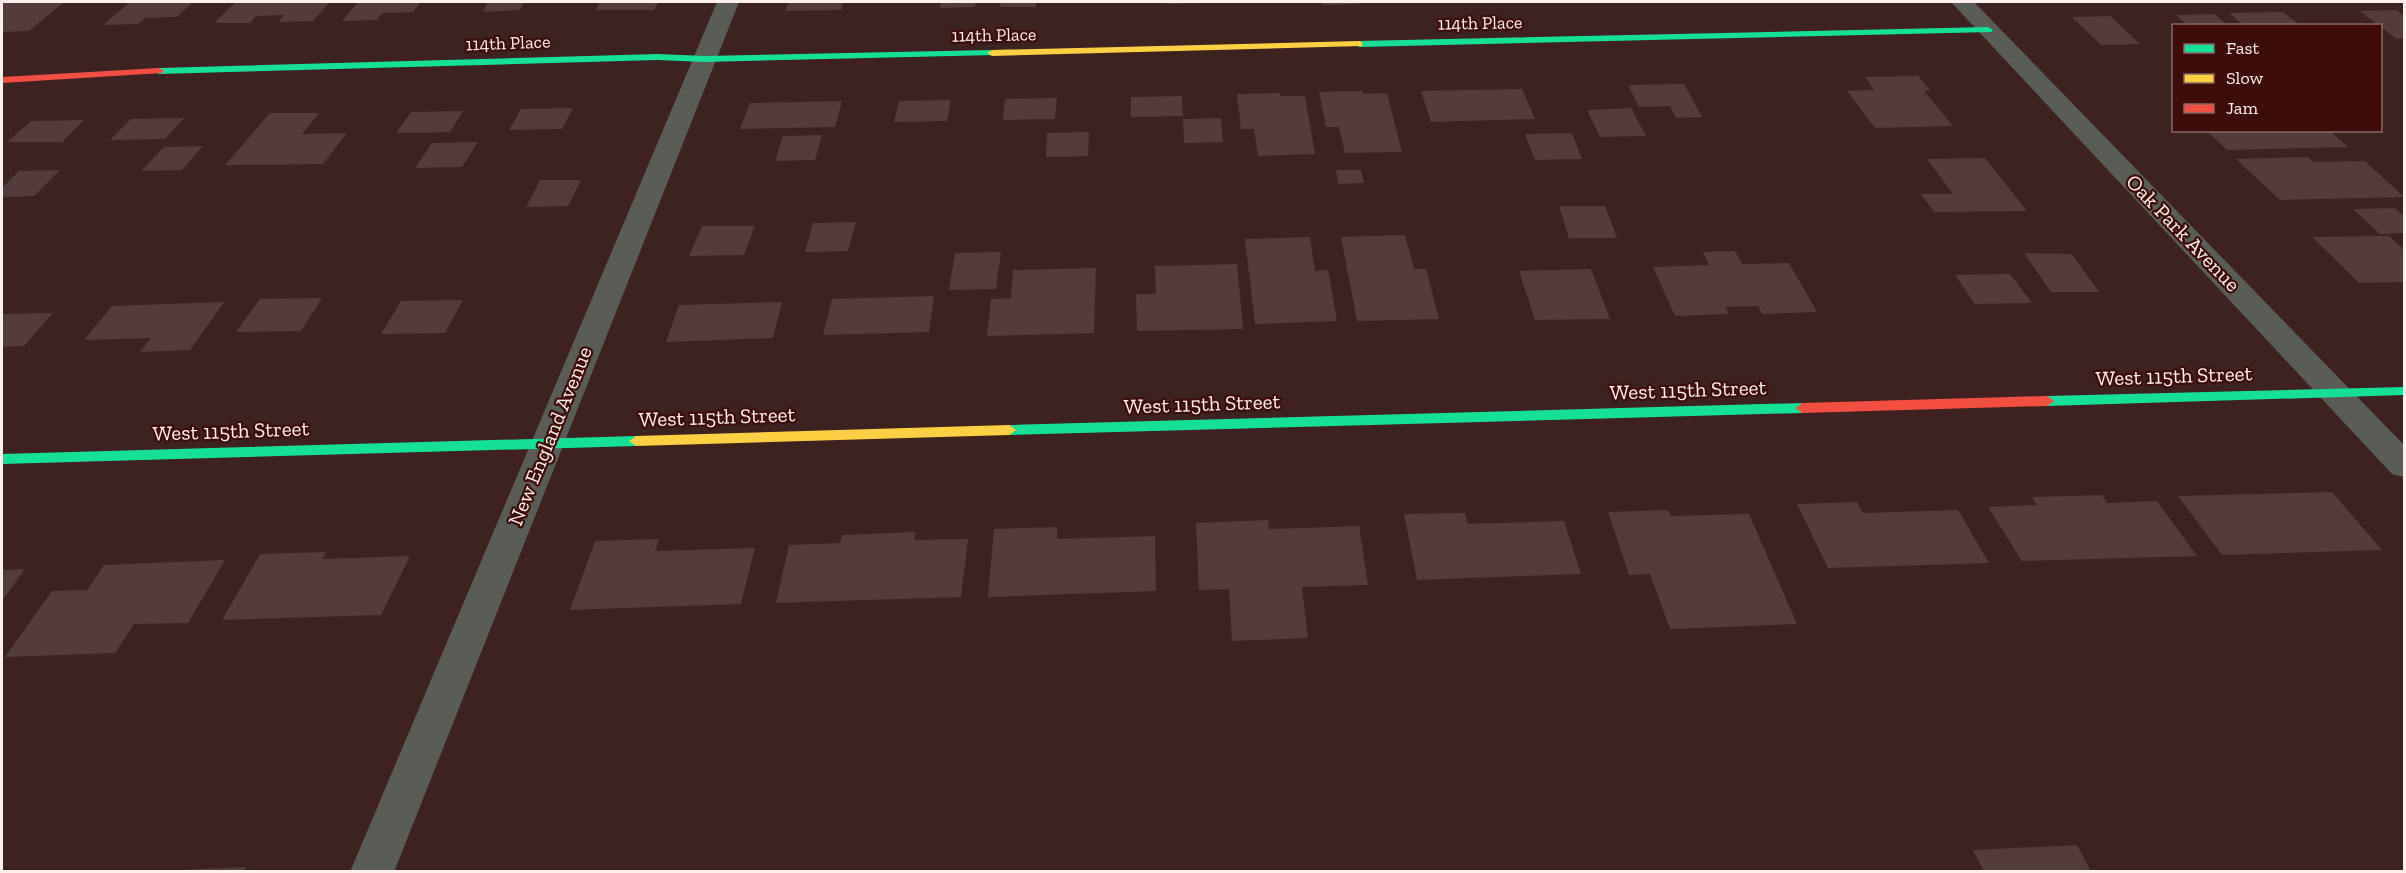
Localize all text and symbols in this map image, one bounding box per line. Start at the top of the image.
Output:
street label: 114th Place [1437,11,1523,35]
street label: 114th Place [951,23,1037,47]
legend [2172,24,2382,132]
street label: 114th Place [465,31,551,55]
text: Fast [2226,37,2259,59]
text: Slow [2226,67,2263,89]
text: Jam [2226,97,2258,119]
street label: Oak Park Avenue [2121,169,2246,297]
street label: New England Avenue [502,342,597,529]
street label: West 115th Street [2095,360,2253,391]
street label: West 115th Street [1609,374,1767,405]
street label: West 115th Street [1123,388,1281,419]
street label: West 115th Street [638,401,796,432]
street label: West 115th Street [152,415,310,446]

